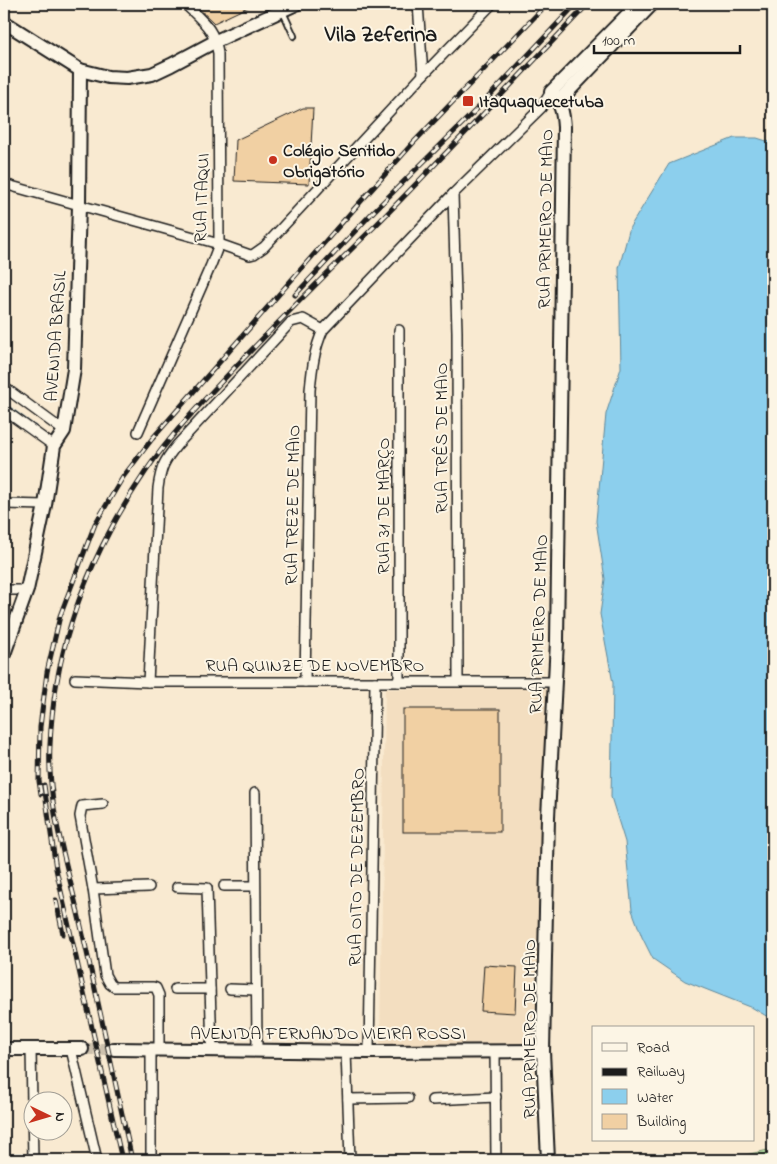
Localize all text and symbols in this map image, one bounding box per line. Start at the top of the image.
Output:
district label: Vila Zeferina [324,20,437,52]
scale bar [594,22,741,54]
text: 100 m [602,30,635,52]
place label: Itaquaquecetuba [479,90,604,116]
marker: Itaquaquecetuba [461,94,475,108]
street label: RUA PRIMEIRO DE MAIO [532,129,562,309]
place label: Colégio Sentido Obrigatório [283,139,395,187]
street label: RUA ITAQUI [188,153,218,243]
marker: Colégio Sentido Obrigatório [267,154,279,166]
street label: AVENIDA BRASIL [39,269,75,403]
street label: RUA TRÊS DE MAIO [430,363,456,513]
street label: RUA TREZE DE MAIO [280,425,308,585]
street label: RUA 31 DE MARÇO [372,438,398,574]
street label: RUA PRIMEIRO DE MAIO [524,534,556,714]
street label: RUA QUINZE DE NOVEMBRO [206,654,424,680]
street label: RUA OITO DE DEZEMBRO [343,768,373,966]
street label: RUA PRIMEIRO DE MAIO [518,939,544,1119]
street label: AVENIDA FERNANDO VIEIRA ROSSI [190,1022,466,1048]
legend [592,1026,754,1142]
text: Road [637,1037,670,1059]
text: Railway [637,1061,685,1084]
text: Water [637,1087,673,1109]
north arrow [22,1092,72,1142]
text: N [49,1111,70,1123]
text: Building [636,1111,686,1134]

